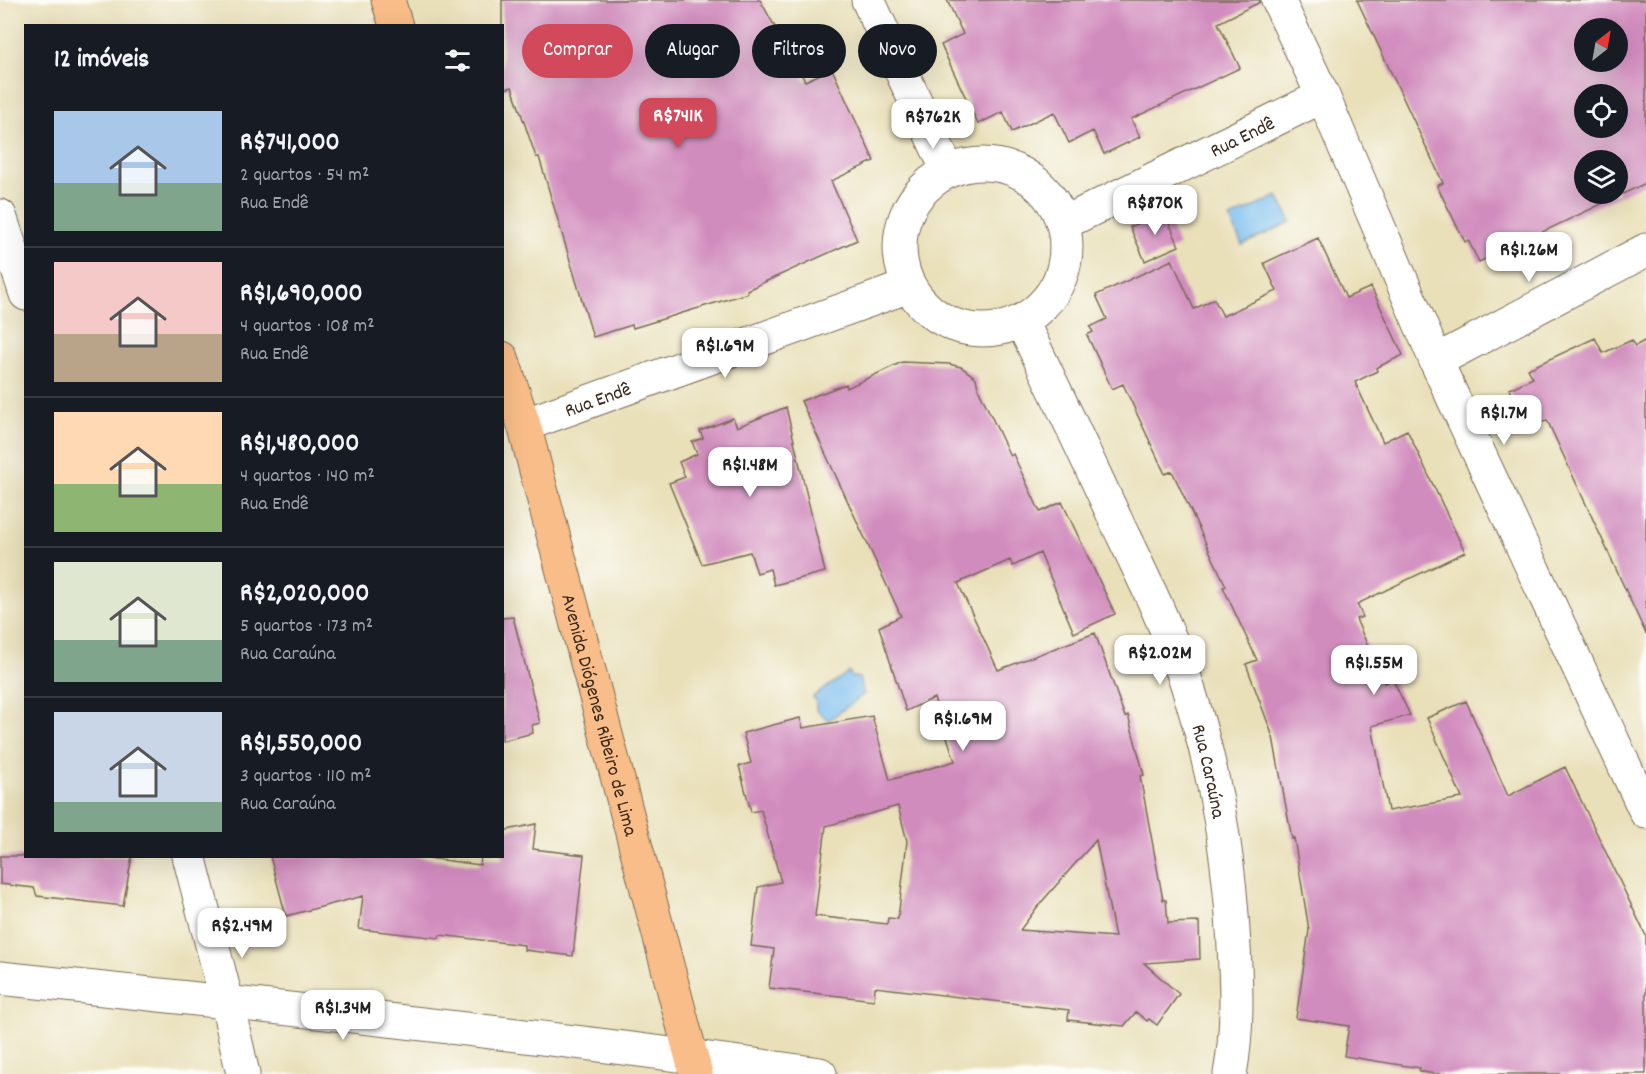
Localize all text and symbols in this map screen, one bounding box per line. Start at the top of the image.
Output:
north arrow [1574,18,1628,72]
map controls [1574,18,1628,204]
chip: Comprar [522,24,633,78]
chip: Alugar [645,24,740,78]
chip: Filtros [752,24,846,78]
chip: Novo [858,24,937,78]
text: 12 imóveis [54,42,149,79]
icon: filters [441,44,474,77]
button: locate [1574,84,1628,138]
pin: R$741K [629,98,727,149]
pin: R$762K [884,99,982,150]
text: R$741K [653,103,703,131]
text: R$762K [905,104,961,132]
street label: Rua Endê [1206,111,1280,166]
text: R$741,000 [240,125,340,162]
icon: home [102,135,174,207]
button: layers [1574,150,1628,204]
text: 2 quartos · 54 m² [240,162,369,190]
pin: R$870K [1106,185,1204,236]
text: Rua Endê [240,190,309,218]
text: R$870K [1127,190,1183,218]
pin: R$1.26M [1474,232,1584,283]
text: R$1.26M [1500,237,1558,265]
text: R$1,690,000 [240,276,363,313]
icon: home [102,286,174,358]
text: 4 quartos · 108 m² [240,313,375,341]
pin: R$1.69M [670,328,780,379]
text: R$1.69M [696,333,754,361]
text: Rua Endê [240,341,309,369]
street label: Rua Endê [561,376,635,426]
pin: R$1.7M [1455,395,1553,446]
text: R$1.7M [1481,400,1527,428]
text: R$1,480,000 [240,426,359,463]
icon: home [102,436,174,508]
pin: R$1.48M [695,447,805,498]
text: R$1.48M [722,452,778,480]
text: 4 quartos · 140 m² [240,463,375,491]
text: Rua Endê [240,491,309,519]
text: R$2,020,000 [240,576,369,613]
icon: home [102,586,174,658]
street label: Avenida Diógenes Ribeiro de Lima [552,591,643,840]
text: 5 quartos · 173 m² [240,613,373,641]
pin: R$2.02M [1105,635,1215,686]
text: R$2.02M [1128,640,1192,668]
text: Rua Caraúna [240,641,336,669]
pin: R$1.55M [1319,645,1429,696]
text: R$1.55M [1345,650,1403,678]
pin: R$1.69M [908,701,1018,752]
text: R$1.69M [934,706,992,734]
street label: Rua Caraúna [1183,722,1231,821]
text: R$1,550,000 [240,726,362,763]
icon: home [102,736,174,808]
text: 3 quartos · 110 m² [240,763,371,791]
text: Rua Caraúna [240,791,336,819]
pin: R$2.49M [187,908,297,959]
text: R$2.49M [211,913,273,941]
pin: R$1.34M [288,990,398,1041]
text: R$1.34M [315,995,371,1023]

